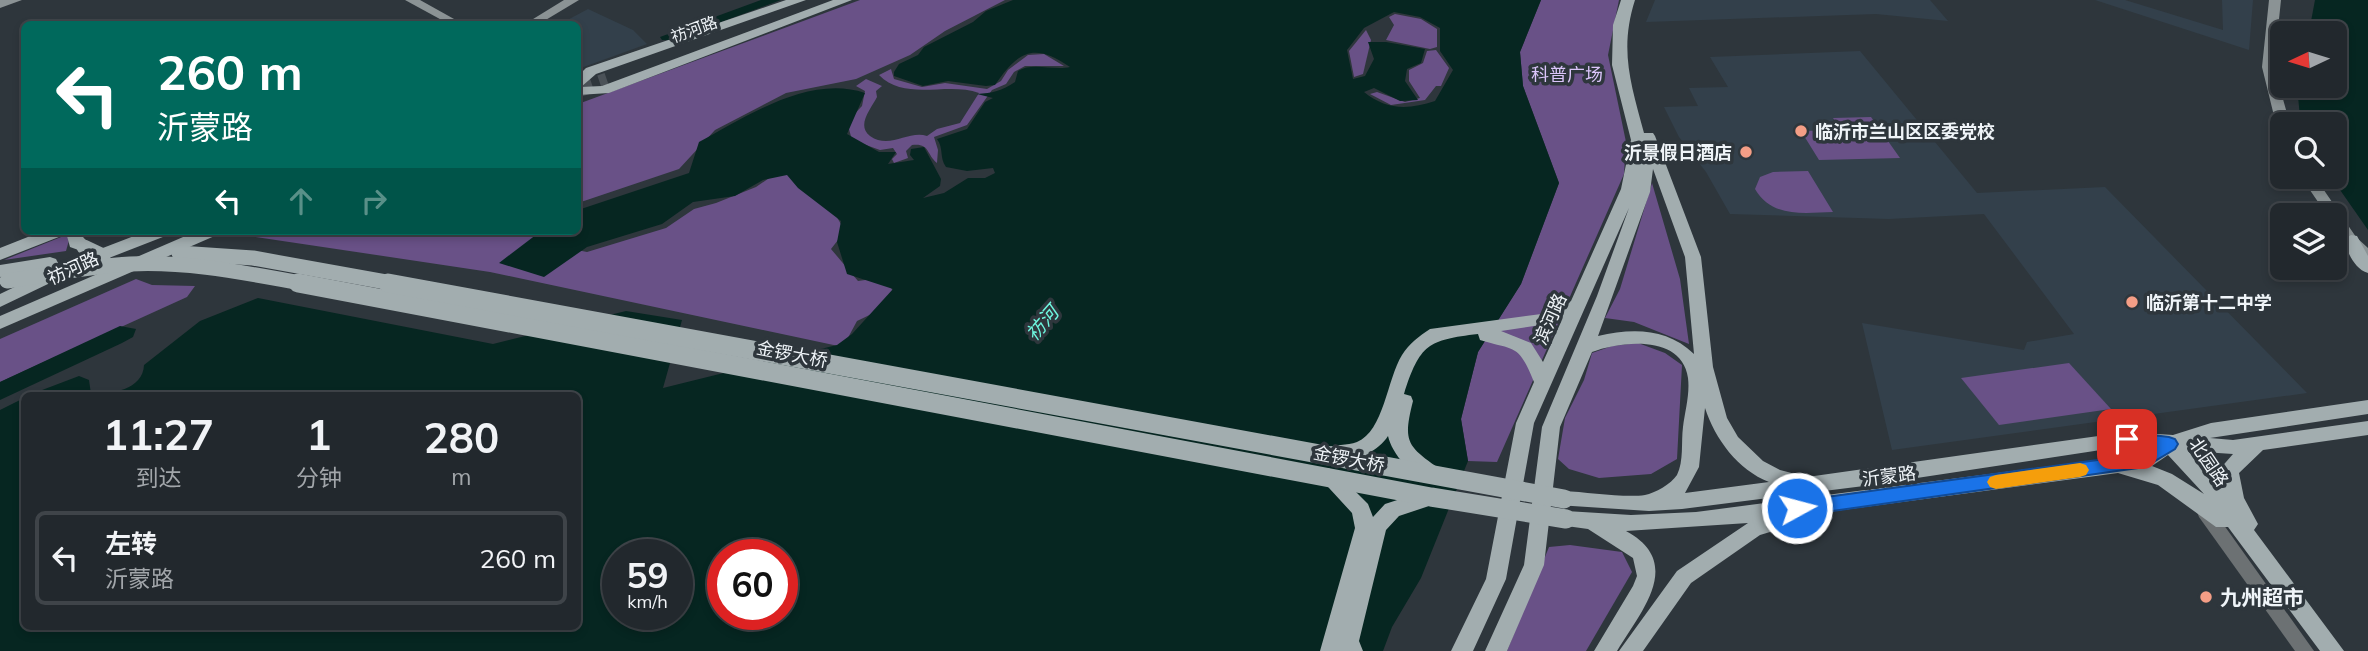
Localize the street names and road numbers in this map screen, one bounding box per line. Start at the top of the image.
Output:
street label: 祊河路 [668,11,720,47]
street label: 祊河路 [44,247,102,289]
street label: 滨河路 [1529,290,1571,348]
street label: 金锣大桥 [754,336,830,372]
street label: 北园路 [2184,433,2234,491]
street label: 金锣大桥 [1311,441,1387,477]
street label: 沂蒙路 [1861,461,1917,491]

